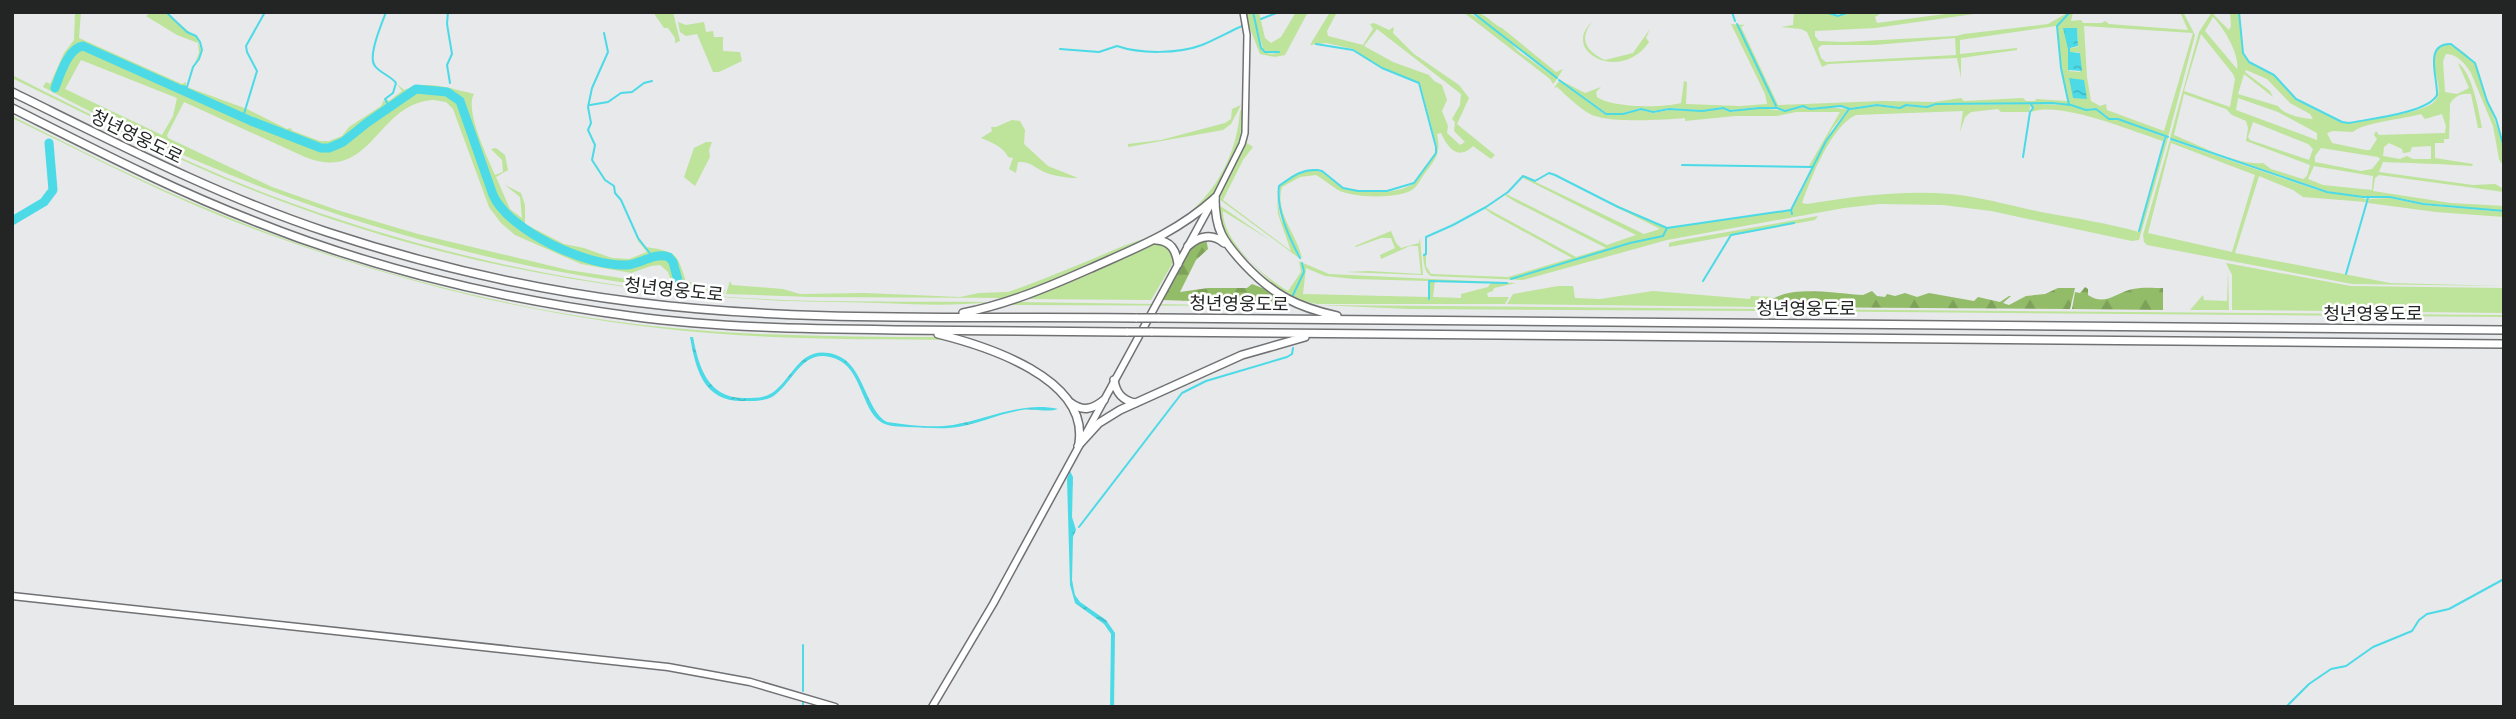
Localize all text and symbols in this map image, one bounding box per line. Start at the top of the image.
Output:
street label: 청년영웅도로 [88,104,186,168]
street label: 청년영웅도로 [623,273,725,305]
street label: 청년영웅도로 [1189,291,1289,315]
street label: 청년영웅도로 [1756,297,1856,319]
street label: 청년영웅도로 [2323,302,2423,324]

